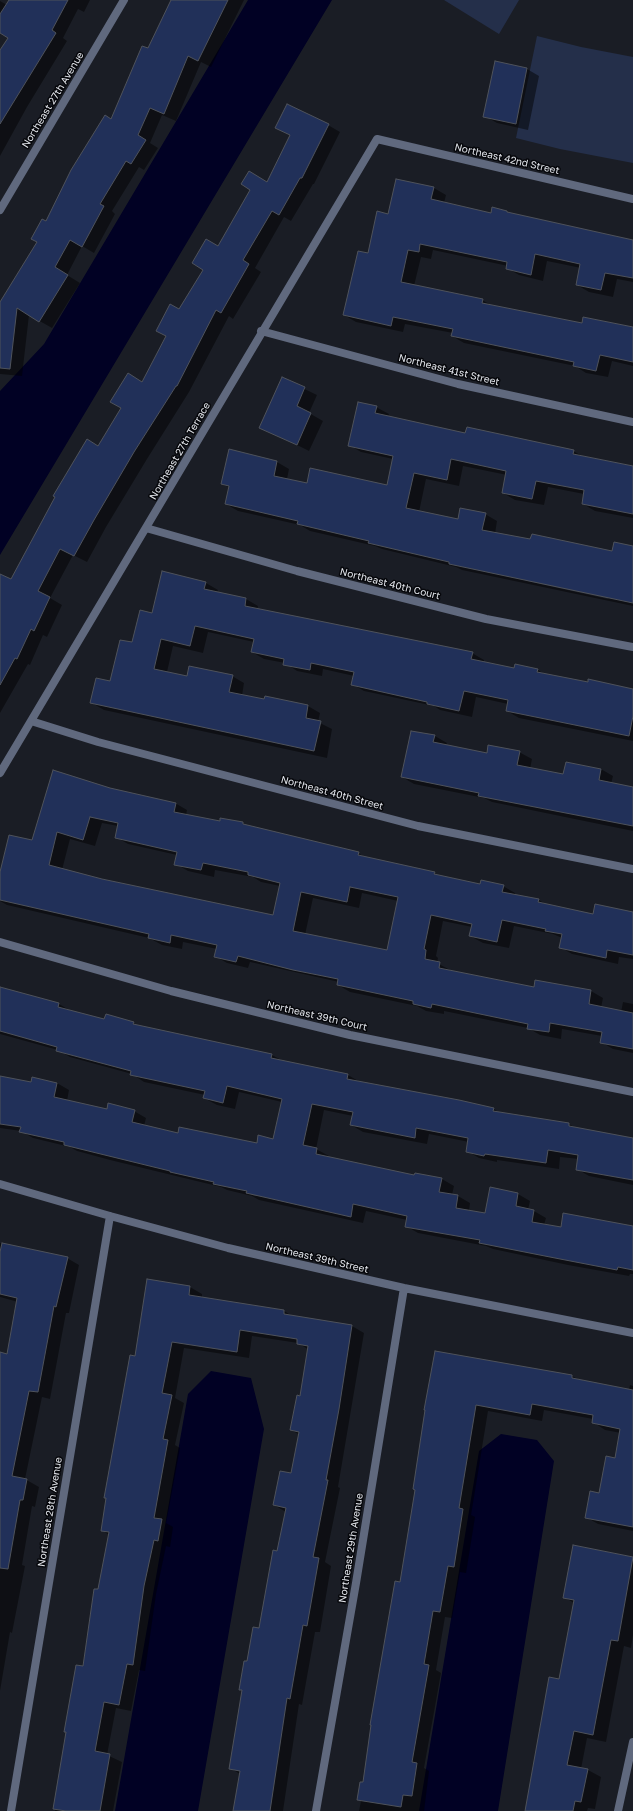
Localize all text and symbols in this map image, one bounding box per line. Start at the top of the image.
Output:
street label: Northeast 27th Avenue [19,50,87,150]
street label: Northeast 42nd Street [453,141,561,177]
street label: Northeast 41st Street [397,352,501,388]
street label: Northeast 27th Terrace [147,400,213,502]
street label: Northeast 40th Court [339,566,441,602]
street label: Northeast 40th Street [279,774,385,812]
street label: Northeast 39th Court [266,999,368,1033]
street label: Northeast 39th Street [264,1240,370,1276]
street label: Northeast 28th Avenue [35,1456,65,1568]
street label: Northeast 29th Avenue [336,1492,366,1604]

